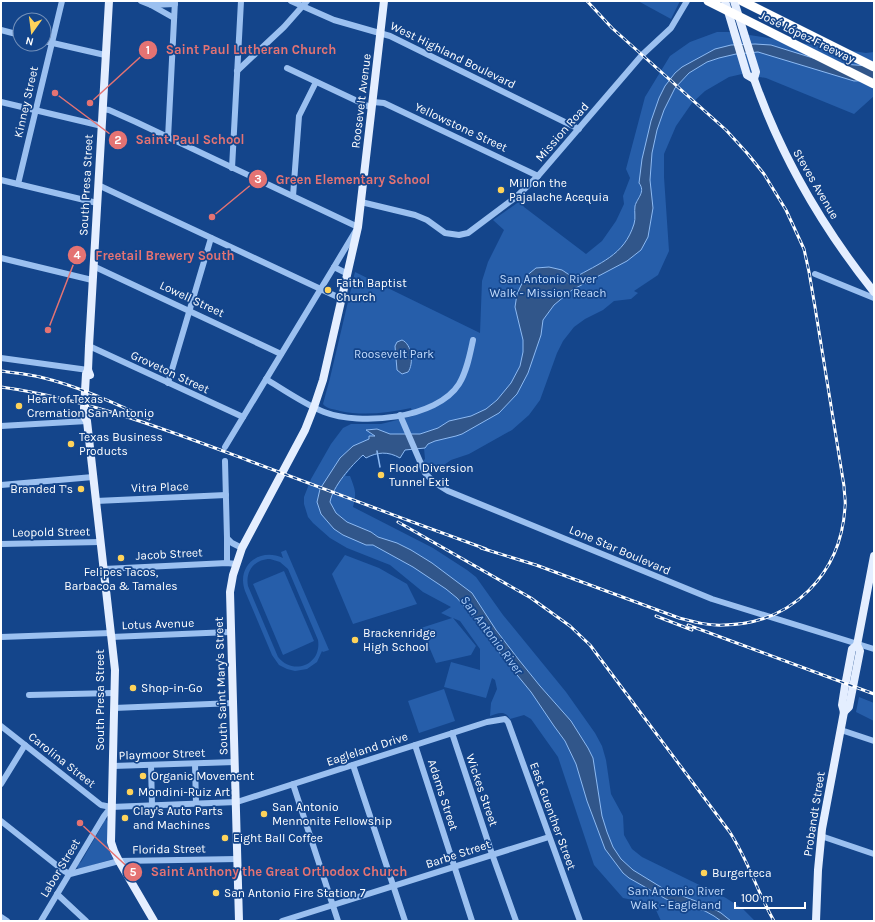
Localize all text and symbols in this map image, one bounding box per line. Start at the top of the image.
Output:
street label: José López Freeway [757,8,857,66]
north arrow [12,12,52,52]
street label: West Highland Boulevard [388,18,518,92]
text: N [24,34,35,48]
callout: Saint Paul Lutheran Church [138,37,344,62]
text: Saint Paul Lutheran Church [166,42,336,57]
text: 1 [146,43,150,57]
street label: Roosevelt Avenue [348,53,374,149]
street label: Kinney Street [11,64,41,139]
street label: Yellowstone Street [412,99,510,155]
street label: Mission Road [532,99,592,165]
callout: Saint Paul School [108,127,253,152]
text: Saint Paul School [135,132,245,147]
street label: South Presa Street [76,133,96,236]
text: 2 [114,133,122,147]
street label: Steves Avenue [790,146,842,222]
callout: Green Elementary School [248,167,438,192]
text: 3 [254,172,262,186]
text: Green Elementary School [276,172,430,187]
place label: Mill on the Pajalache Acequia [509,176,609,204]
marker: Mill on the Pajalache Acequia [496,185,506,195]
callout: Freetail Brewery South [67,243,243,268]
text: 4 [73,248,81,262]
text: Freetail Brewery South [95,248,235,263]
park label: San Antonio River Walk - Mission Reach [489,272,607,300]
place label: Faith Baptist Church [336,276,407,304]
street label: Lowell Street [158,278,227,320]
marker: Faith Baptist Church [323,285,333,295]
park label: Roosevelt Park [354,347,434,361]
street label: Groveton Street [129,348,212,396]
place label: Heart of Texas Cremation San Antonio [27,392,154,420]
marker: Heart of Texas Cremation San Antonio [14,401,24,411]
place label: Texas Business Products [79,430,163,458]
marker: Texas Business Products [66,439,76,449]
place label: Flood Diversion Tunnel Exit [389,461,473,489]
marker: Flood Diversion Tunnel Exit [376,470,386,480]
street label: Vitra Place [131,479,189,495]
place label: Branded T's [10,482,73,496]
marker: Branded T's [76,484,86,494]
street label: Lone Star Boulevard [567,522,673,578]
street label: Leopold Street [12,524,91,540]
street label: Jacob Street [135,545,203,563]
marker: Felipes Tacos, Barbacoa & Tamales [116,553,126,563]
place label: Felipes Tacos, Barbacoa & Tamales [64,565,178,593]
water label: San Antonio River [457,593,527,678]
street label: Lotus Avenue [121,616,195,632]
street label: South Saint Mary's Street [212,616,230,755]
place label: Brackenridge High School [363,626,436,654]
marker: Brackenridge High School [350,635,360,645]
street label: South Presa Street [93,649,107,751]
place label: Shop-in-Go [141,681,203,695]
marker: Shop-in-Go [128,683,138,693]
street label: Carolina Street [26,729,99,791]
street label: Eagleland Drive [324,729,410,769]
street label: Playmoor Street [118,745,206,763]
street label: Wickes Street [463,752,501,828]
street label: Adams Street [425,758,461,833]
street label: East Guenther Street [527,760,579,872]
place label: Organic Movement [151,769,255,783]
street label: Probandt Street [800,770,828,858]
marker: Organic Movement [138,771,148,781]
place label: Mondini-Ruiz Art [138,785,231,799]
marker: Mondini-Ruiz Art [125,787,135,797]
place label: San Antonio Mennonite Fellowship [272,800,392,828]
place label: Clay's Auto Parts and Machines [133,804,223,832]
marker: San Antonio Mennonite Fellowship [259,809,269,819]
marker: Clay's Auto Parts and Machines [120,813,130,823]
place label: Eight Ball Coffee [233,831,323,845]
marker: Eight Ball Coffee [220,833,230,843]
street label: Labor Street [37,836,83,900]
street label: Barbe Street [424,837,493,871]
street label: Florida Street [132,841,206,857]
callout: Saint Anthony the Great Orthodox Church [123,859,415,884]
text: Saint Anthony the Great Orthodox Church [151,864,407,879]
text: 5 [130,865,137,879]
place label: Burgerteca [712,866,772,880]
marker: Burgerteca [699,868,709,878]
park label: San Antonio River Walk - Eagleland [628,884,725,912]
scale bar [735,884,805,910]
place label: San Antonio Fire Station 7 [224,886,366,900]
marker: San Antonio Fire Station 7 [211,888,221,898]
text: 100 m [741,891,773,905]

